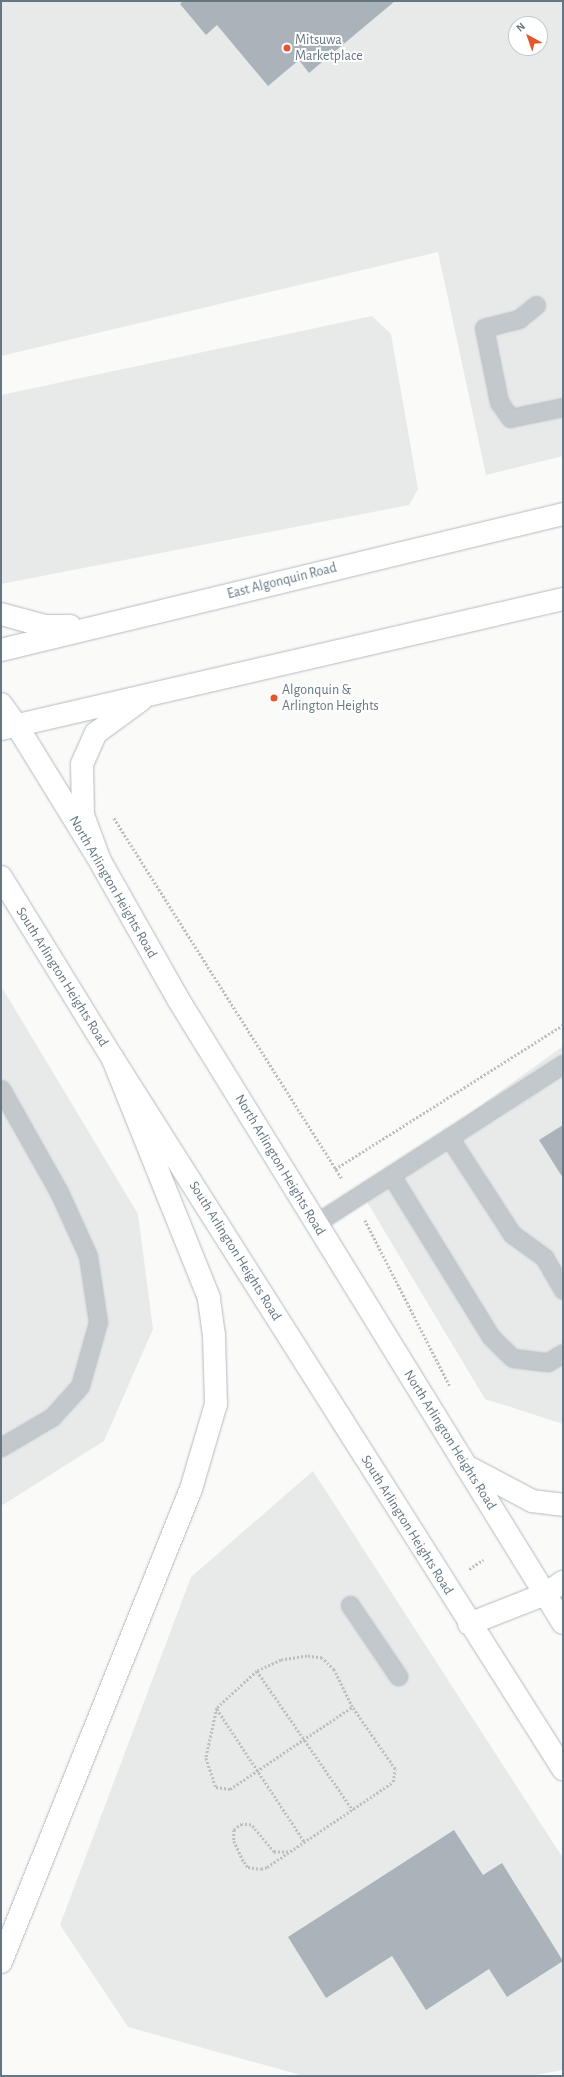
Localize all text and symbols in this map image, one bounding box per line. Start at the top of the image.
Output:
north arrow [508,16,548,56]
text: N [514,21,527,34]
place label: Mitsuwa Marketplace [295,32,363,64]
marker: Mitsuwa Marketplace [282,43,292,53]
street label: East Algonquin Road [226,559,338,603]
place label: Algonquin & Arlington Heights [282,682,379,714]
marker: Algonquin & Arlington Heights [269,693,279,703]
street label: North Arlington Heights Road [65,813,161,961]
street label: South Arlington Heights Road [12,904,112,1050]
street label: North Arlington Heights Road [231,1091,329,1239]
street label: South Arlington Heights Road [185,1178,285,1324]
street label: North Arlington Heights Road [400,1367,500,1513]
street label: South Arlington Heights Road [357,1452,457,1598]

